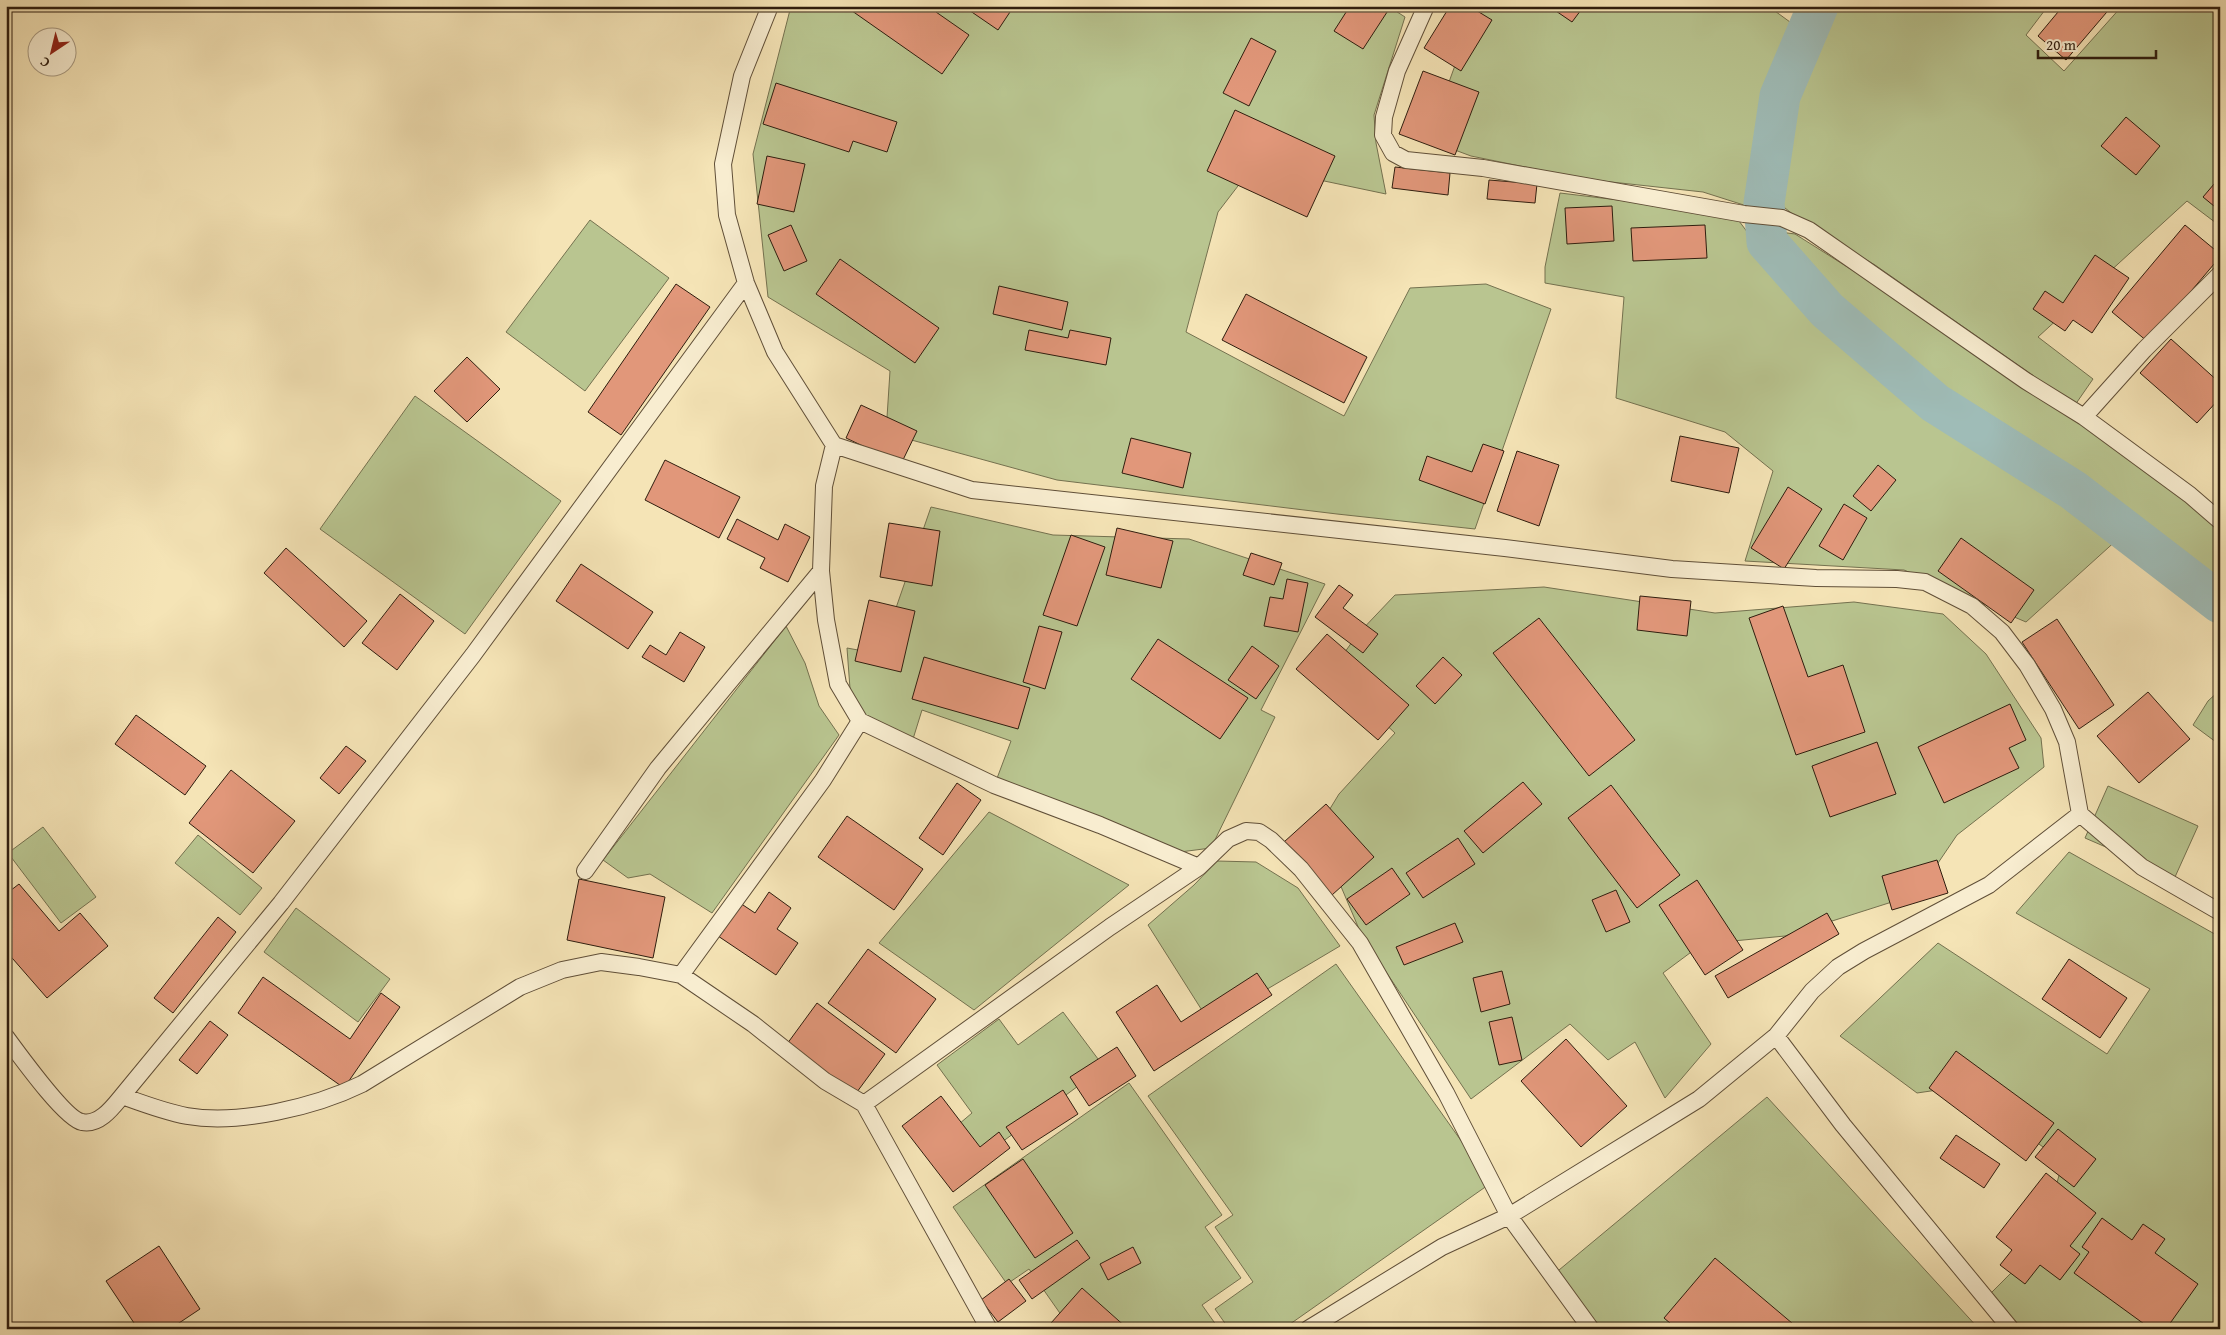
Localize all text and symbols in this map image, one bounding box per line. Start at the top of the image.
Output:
north arrow [28,28,78,78]
scale bar [2038,28,2156,60]
text: 20 m [2046,34,2077,55]
text: С [35,52,54,73]

